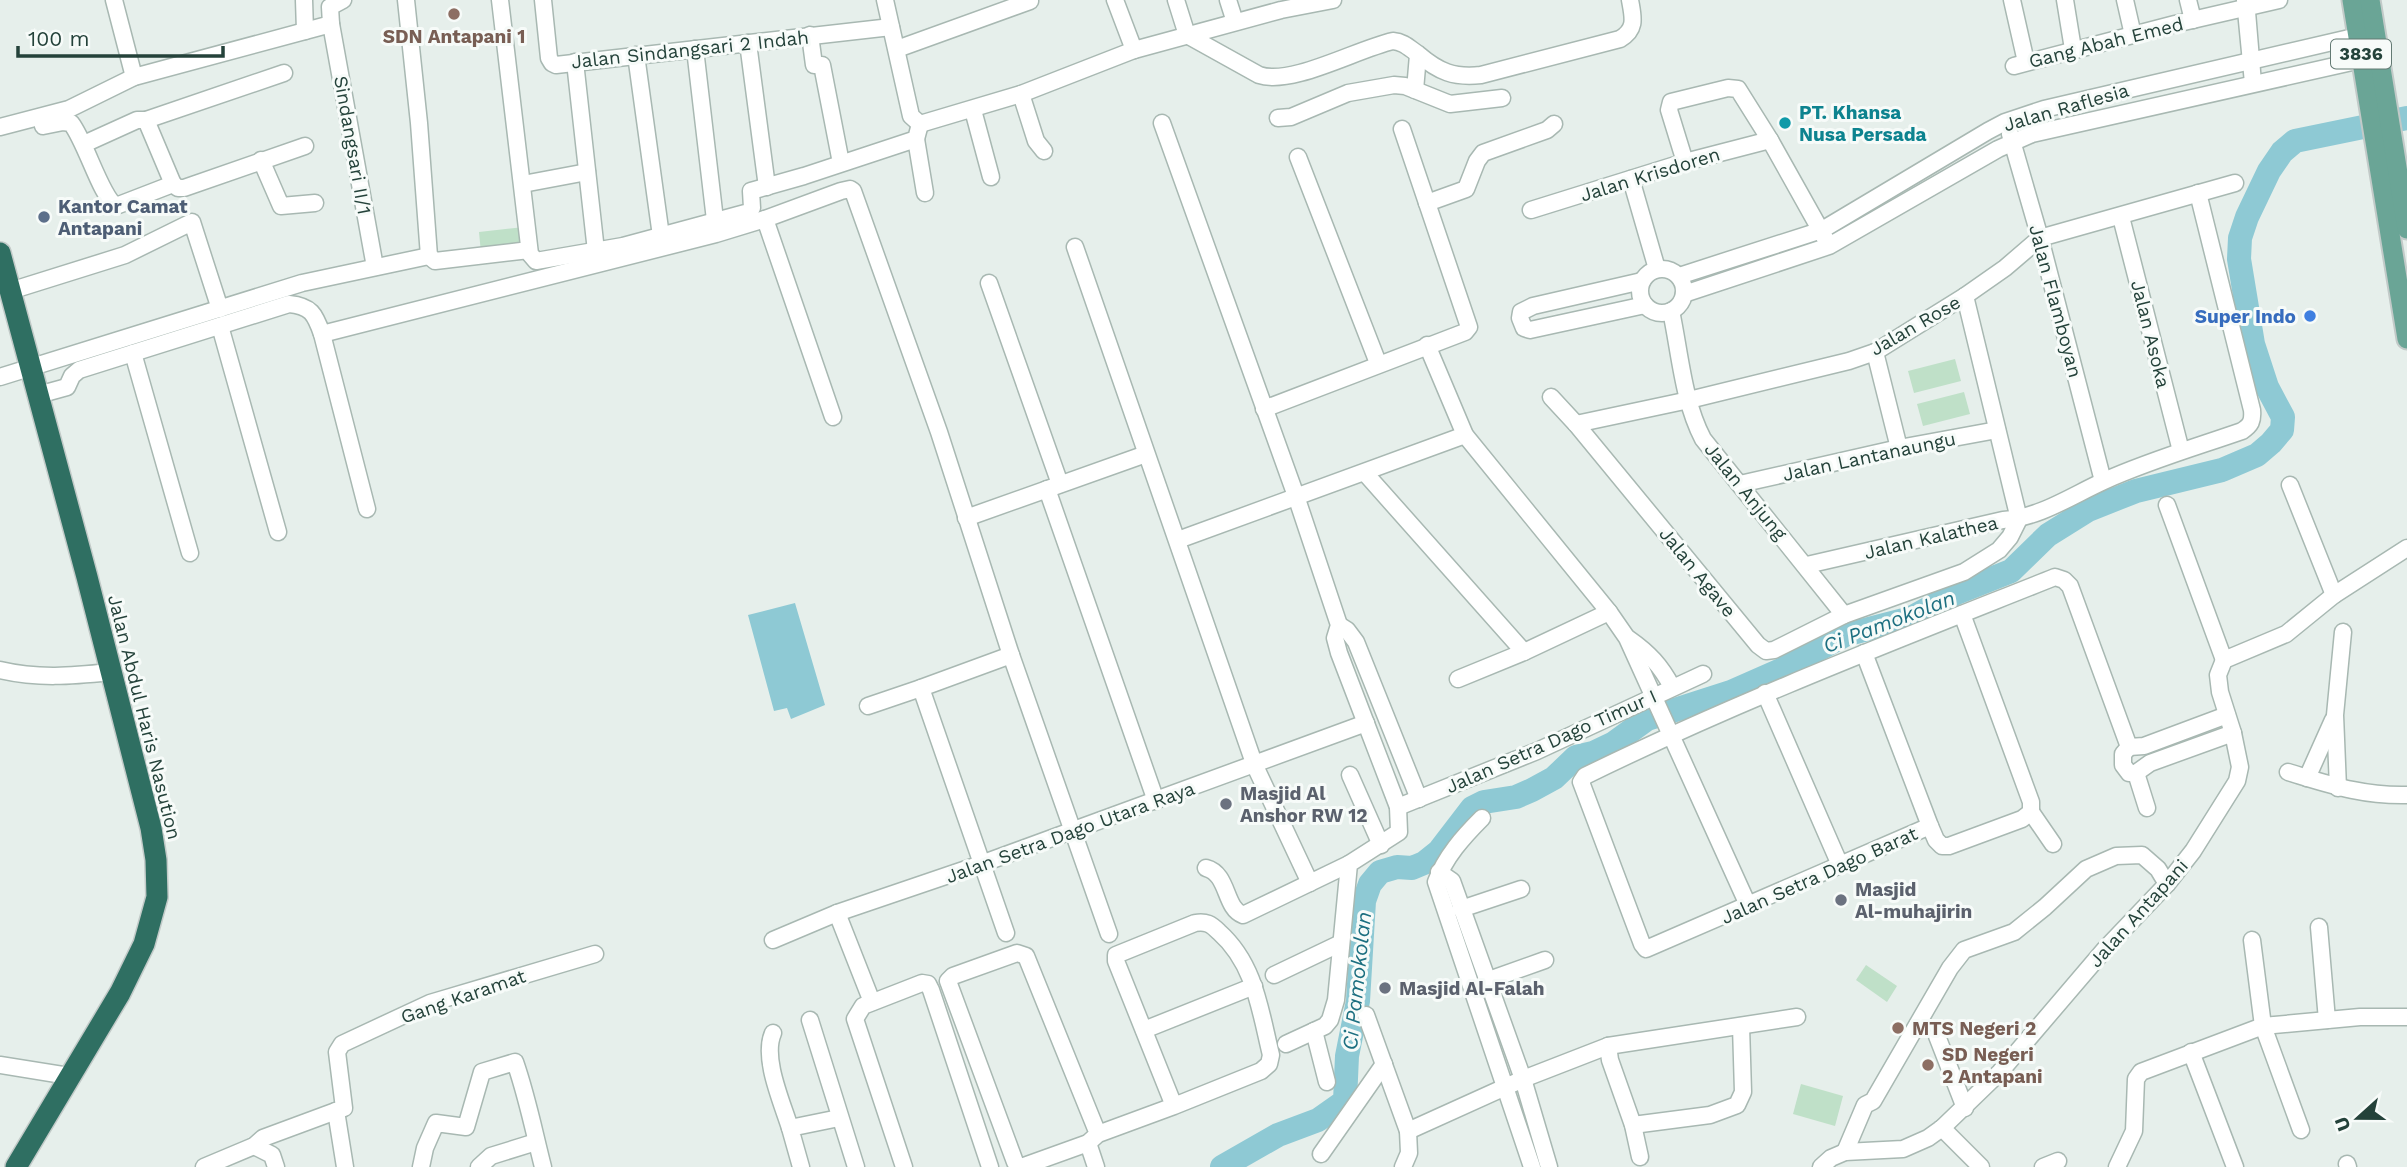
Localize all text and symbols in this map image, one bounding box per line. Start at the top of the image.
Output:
marker: SDN Antapani 1 [446,6,462,22]
street label: Gang Abah Emed [2026,12,2186,73]
scale bar [18,14,222,58]
place label: SDN Antapani 1 [383,25,525,48]
text: 100 m [28,26,90,51]
street label: Jalan Sindangsari 2 Indah [570,26,810,73]
road number: 3836 [2331,40,2391,68]
street label: Sindangsari II/1 [329,74,376,216]
street label: Jalan Raflesia [2001,79,2132,136]
place label: PT. Khansa Nusa Persada [1799,101,1927,146]
marker: PT. Khansa Nusa Persada [1777,115,1793,131]
street label: Jalan Krisdoren [1578,142,1723,207]
place label: Kantor Camat Antapani [58,195,188,240]
marker: Kantor Camat Antapani [36,209,52,225]
street label: Jalan Flamboyan [2024,222,2087,380]
street label: Jalan Asoka [2126,278,2175,391]
street label: Jalan Rose [1866,290,1965,361]
place label: Super Indo [2195,305,2296,328]
marker: Super Indo [2302,308,2318,324]
street label: Jalan Lantanaungu [1781,427,1958,486]
street label: Jalan Anjung [1699,438,1792,545]
street label: Jalan Kalathea [1862,511,2000,564]
street label: Jalan Agave [1654,523,1741,622]
water label: Ci Pamokolan [1819,585,1958,658]
street label: Jalan Abdul Haris Nasution [103,592,186,842]
street label: Jalan Setra Dago Timur I [1442,684,1660,798]
street label: Jalan Setra Dago Utara Raya [943,777,1198,888]
place label: Masjid Al Anshor RW 12 [1240,782,1368,827]
marker: Masjid Al Anshor RW 12 [1218,796,1234,812]
street label: Jalan Setra Dago Barat [1717,822,1921,929]
street label: Jalan Antapani [2084,855,2193,972]
place label: Masjid Al-muhajirin [1855,878,1972,923]
marker: Masjid Al-muhajirin [1833,892,1849,908]
water label: Ci Pamokolan [1337,910,1376,1052]
street label: Gang Karamat [398,964,529,1029]
place label: Masjid Al-Falah [1399,977,1545,1000]
marker: Masjid Al-Falah [1377,980,1393,996]
place label: MTS Negeri 2 [1912,1017,2036,1040]
marker: MTS Negeri 2 [1890,1020,1906,1036]
place label: SD Negeri 2 Antapani [1942,1043,2043,1088]
marker: SD Negeri 2 Antapani [1920,1057,1936,1073]
north arrow [2323,1083,2393,1153]
text: U [2329,1113,2356,1134]

